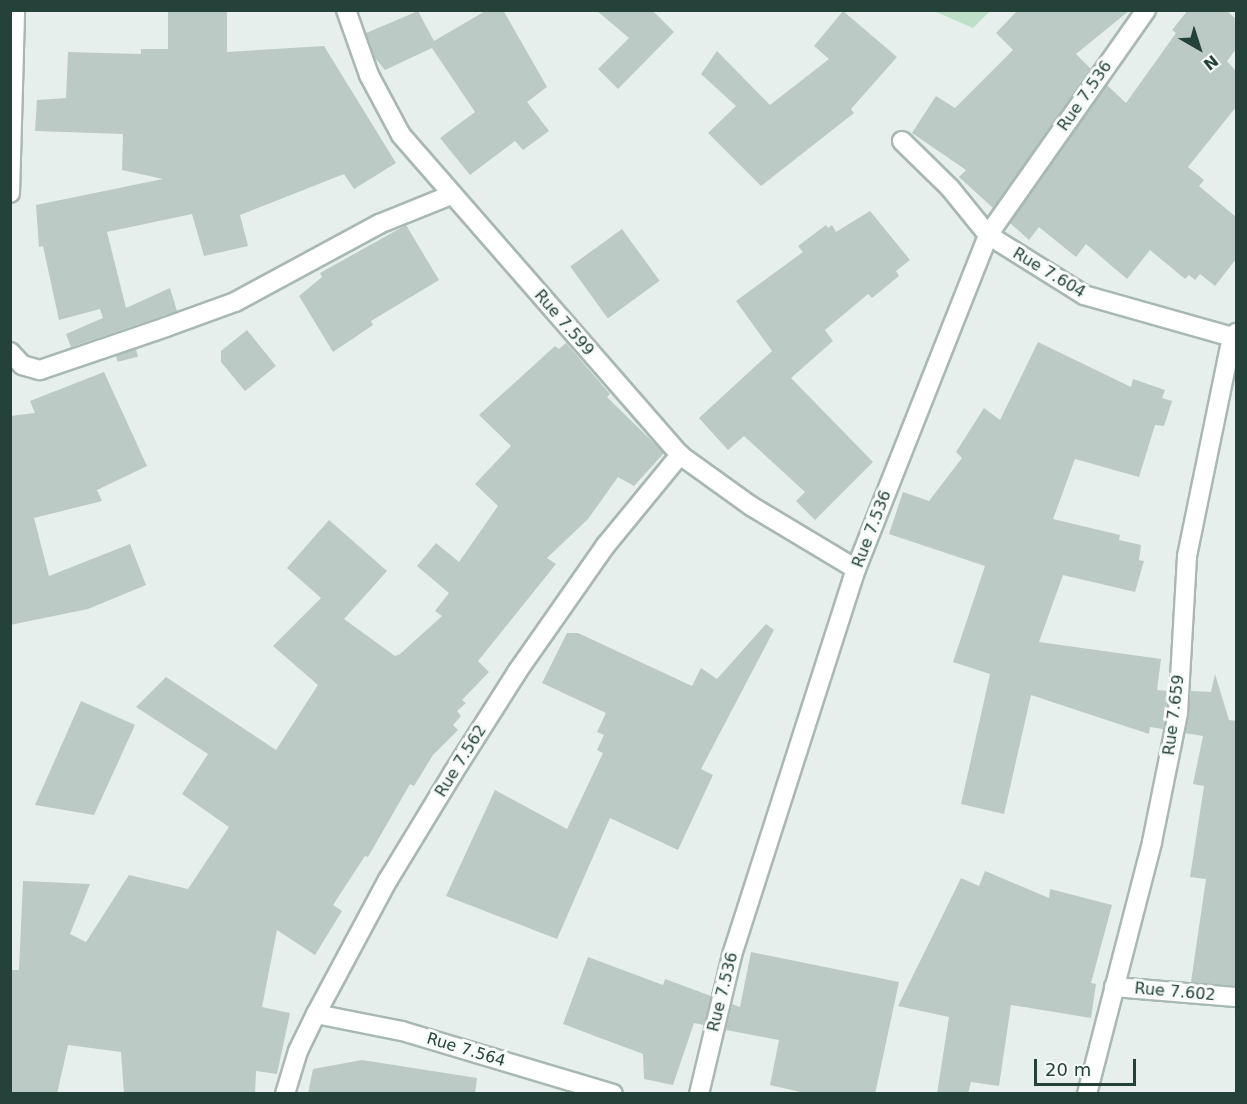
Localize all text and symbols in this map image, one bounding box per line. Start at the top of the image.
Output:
north arrow [1169,18,1229,78]
text: N [1199,51,1222,74]
street label: Rue 7.536 [1054,57,1116,135]
street label: Rue 7.604 [1009,244,1089,302]
street label: Rue 7.599 [530,286,598,360]
street label: Rue 7.536 [848,488,896,570]
street label: Rue 7.659 [1160,673,1188,757]
street label: Rue 7.562 [431,721,491,801]
street label: Rue 7.536 [704,950,742,1034]
street label: Rue 7.602 [1134,979,1216,1005]
street label: Rue 7.564 [424,1029,508,1071]
scale bar [1037,1047,1139,1085]
text: 20 m [1045,1059,1091,1080]

